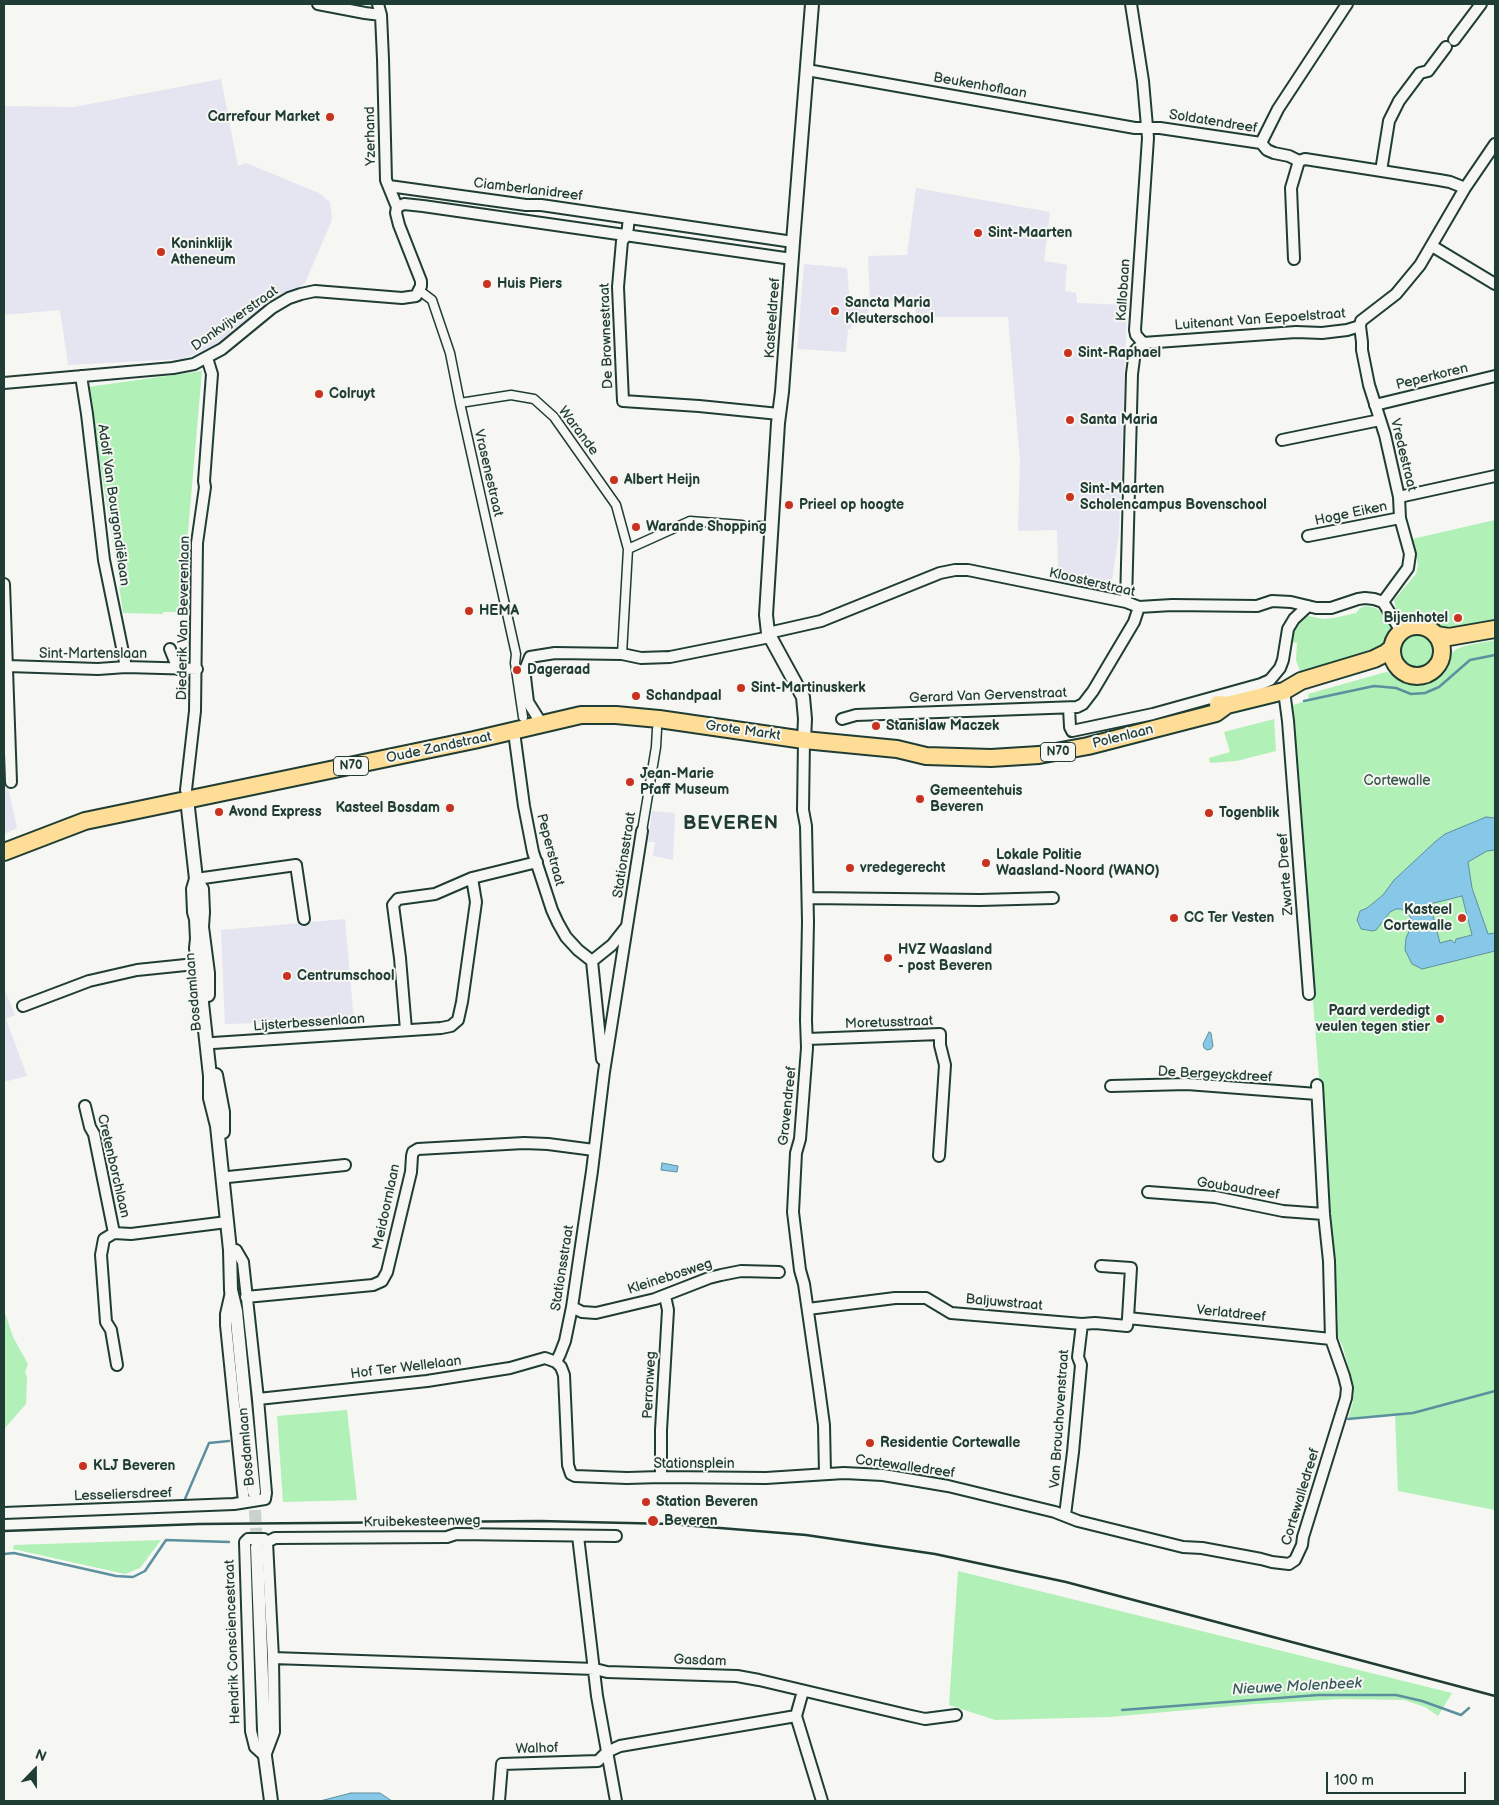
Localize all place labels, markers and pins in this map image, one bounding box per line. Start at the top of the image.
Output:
place label: Carrefour Market [208,109,320,125]
marker: Carrefour Market [324,111,336,123]
place label: Sint-Maarten [988,225,1072,241]
marker: Sint-Maarten [972,227,984,239]
place label: Koninklijk Atheneum [171,236,236,268]
marker: Koninklijk Atheneum [155,246,167,258]
place label: Huis Piers [497,276,562,292]
marker: Huis Piers [481,278,493,290]
place label: Sancta Maria Kleuterschool [845,295,934,328]
marker: Sancta Maria Kleuterschool [829,305,841,317]
place label: Sint-Raphael [1078,345,1161,361]
marker: Sint-Raphael [1062,347,1074,359]
place label: Colruyt [329,386,375,402]
marker: Colruyt [313,388,325,400]
place label: Santa Maria [1080,412,1158,428]
marker: Santa Maria [1064,414,1076,426]
place label: Albert Heijn [624,472,700,488]
marker: Albert Heijn [608,474,620,486]
place label: Sint-Maarten Scholencampus Bovenschool [1080,481,1267,514]
marker: Sint-Maarten Scholencampus Bovenschool [1064,491,1076,503]
place label: Prieel op hoogte [799,497,904,513]
marker: Prieel op hoogte [783,499,795,511]
place label: Warande Shopping [646,519,767,535]
marker: Warande Shopping [630,521,642,533]
place label: HEMA [479,603,519,619]
marker: HEMA [463,605,475,617]
place label: Bijenhotel [1383,610,1448,626]
marker: Bijenhotel [1452,612,1464,624]
place label: Dageraad [527,662,590,678]
marker: Dageraad [511,664,523,676]
place label: Sint-Martinuskerk [751,680,866,696]
marker: Sint-Martinuskerk [735,682,747,694]
place label: Schandpaal [646,688,721,704]
marker: Schandpaal [630,690,642,702]
place label: Stanislaw Maczek [886,718,999,734]
marker: Stanislaw Maczek [870,720,882,732]
place label: Jean-Marie Pfaff Museum [640,766,729,799]
marker: Jean-Marie Pfaff Museum [624,776,636,788]
place label: Gemeentehuis Beveren [930,783,1022,816]
marker: Gemeentehuis Beveren [914,793,926,805]
place label: Kasteel Bosdam [335,800,440,816]
marker: Kasteel Bosdam [444,802,456,814]
place label: Avond Express [229,804,322,820]
place label: Togenblik [1219,805,1279,821]
marker: Avond Express [213,806,225,818]
marker: Togenblik [1203,807,1215,819]
place label: Lokale Politie Waasland-Noord (WANO) [996,847,1160,880]
marker: Lokale Politie Waasland-Noord (WANO) [980,857,992,869]
place label: vredegerecht [860,860,945,876]
marker: vredegerecht [844,862,856,874]
place label: Kasteel Cortewalle [1384,902,1452,934]
place label: CC Ter Vesten [1184,910,1274,926]
marker: CC Ter Vesten [1168,912,1180,924]
marker: Kasteel Cortewalle [1456,912,1468,924]
place label: HVZ Waasland - post Beveren [898,942,992,974]
marker: HVZ Waasland - post Beveren [882,952,894,964]
place label: Centrumschool [297,968,395,984]
marker: Centrumschool [281,970,293,982]
place label: Paard verdedigt veulen tegen stier [1316,1003,1430,1036]
marker: Paard verdedigt veulen tegen stier [1434,1013,1446,1025]
place label: Residentie Cortewalle [880,1435,1020,1451]
marker: Residentie Cortewalle [864,1437,876,1449]
place label: KLJ Beveren [93,1458,175,1474]
marker: KLJ Beveren [77,1460,89,1472]
place label: Station Beveren [656,1494,758,1510]
marker: Station Beveren [640,1496,652,1508]
place label: Beveren [664,1513,717,1529]
marker: Beveren [646,1514,660,1528]

